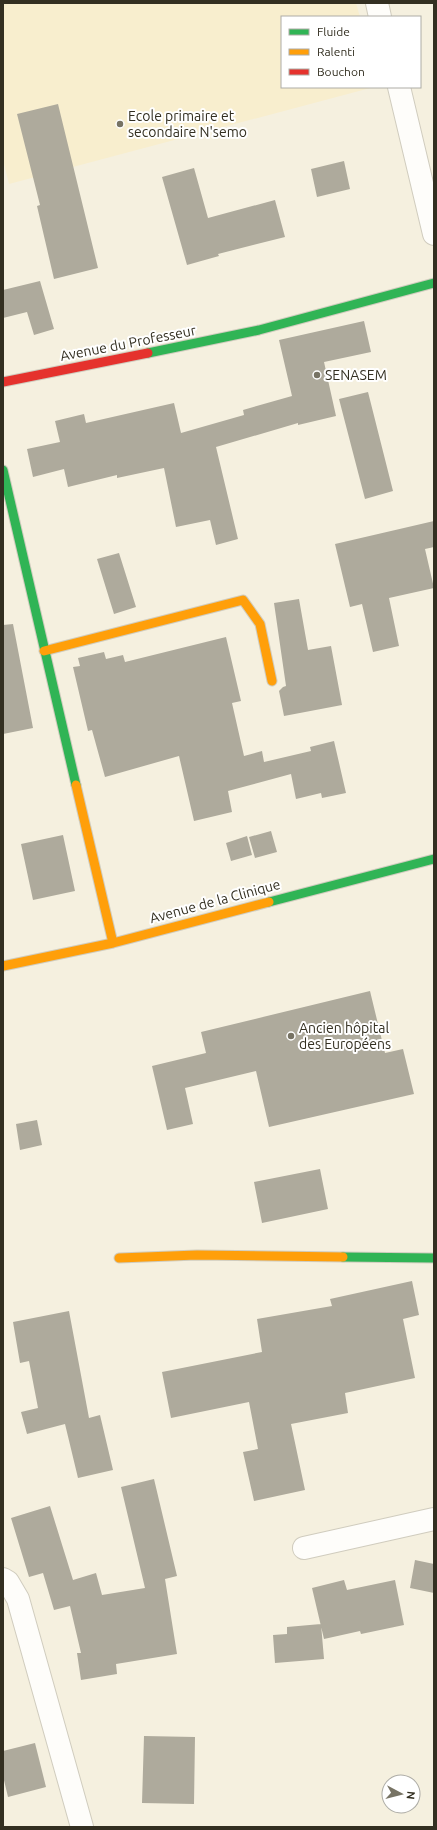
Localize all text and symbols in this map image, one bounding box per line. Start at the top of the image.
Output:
legend [281,16,421,88]
text: Fluide [317,25,350,38]
text: Ralenti [317,45,355,58]
text: Bouchon [317,65,365,78]
place label: Ecole primaire et secondaire N'semo [128,108,247,140]
marker: Ecole primaire et secondaire N'semo [115,119,125,129]
street label: Avenue du Professeur [59,322,198,364]
place label: SENASEM [325,367,387,383]
marker: SENASEM [312,370,322,380]
street label: Avenue de la Clinique [148,876,282,926]
place label: Ancien hôpital des Européens [299,1020,391,1052]
marker: Ancien hôpital des Européens [286,1031,296,1041]
north arrow [381,1774,421,1814]
text: N [404,1790,417,1800]

